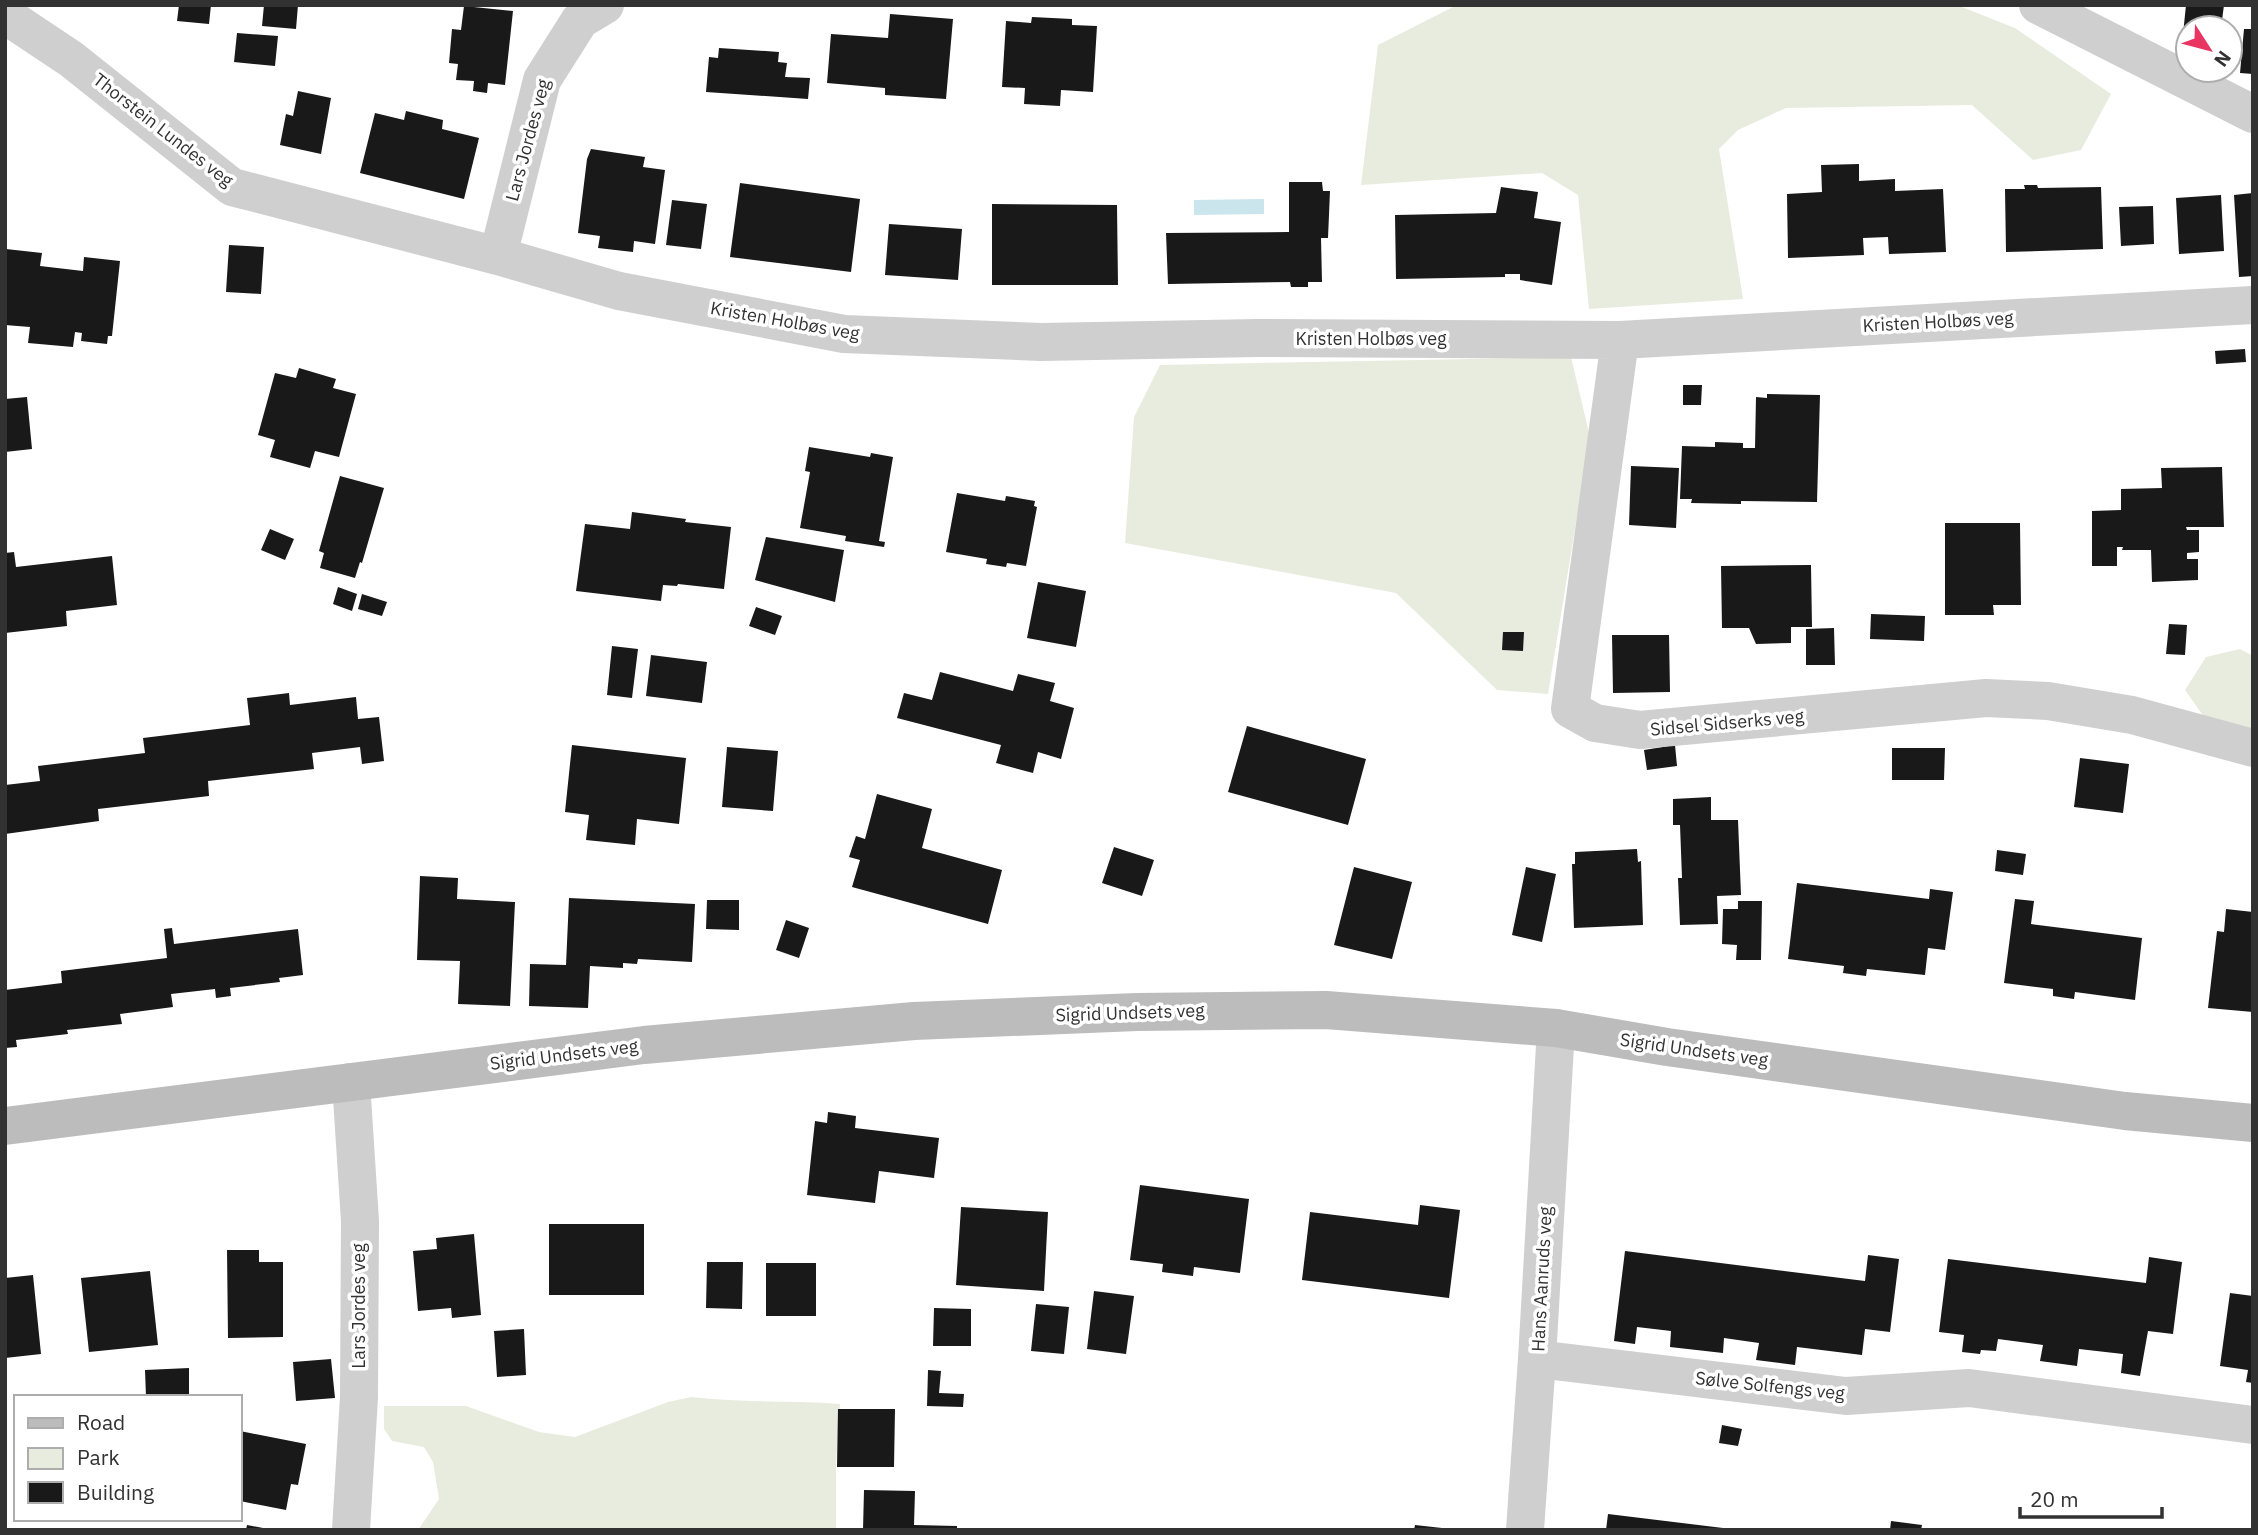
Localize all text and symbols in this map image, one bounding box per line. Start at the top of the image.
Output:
north arrow [2174,14,2244,84]
text: N [2209,46,2237,72]
street label: Thorstein Lundes veg [89,68,238,192]
street label: Lars Jordes veg [500,76,555,203]
street label: Kristen Holbøs veg [709,296,862,345]
street label: Kristen Holbøs veg [1862,306,2014,337]
street label: Kristen Holbøs veg [1295,327,1447,350]
street label: Sidsel Sidserks veg [1649,704,1805,741]
street label: Sigrid Undsets veg [1055,998,1205,1027]
street label: Sigrid Undsets veg [1619,1028,1770,1071]
street label: Sigrid Undsets veg [488,1034,640,1075]
street label: Hans Aanruds veg [1526,1205,1557,1352]
street label: Lars Jordes veg [347,1243,370,1369]
street label: Sølve Solfengs veg [1694,1366,1846,1405]
legend [14,1395,242,1521]
text: Road [77,1408,125,1436]
text: Park [77,1443,120,1471]
scale bar [2020,1476,2162,1520]
text: Building [77,1478,154,1506]
text: 20 m [2030,1485,2079,1513]

